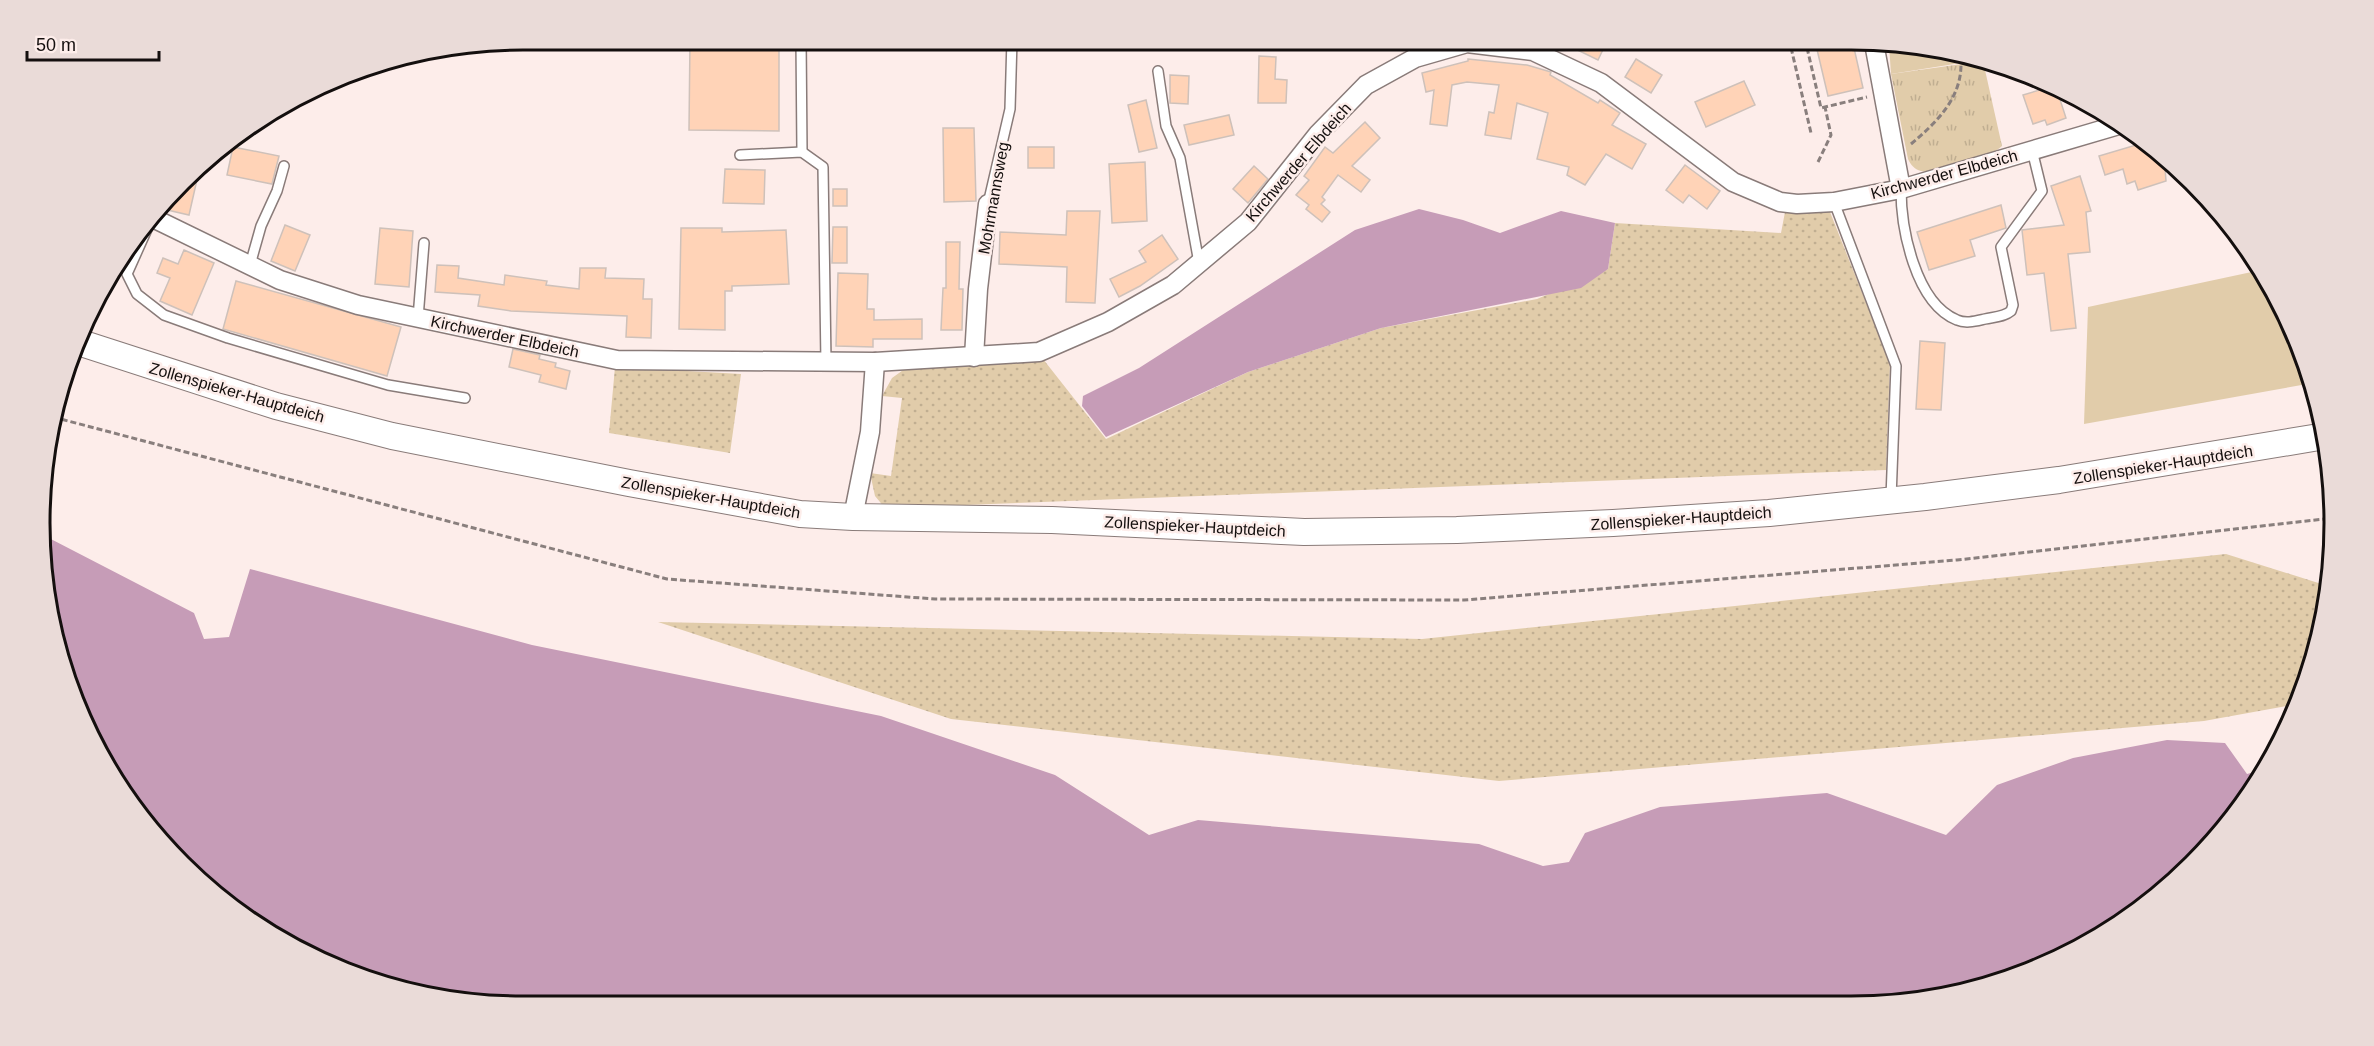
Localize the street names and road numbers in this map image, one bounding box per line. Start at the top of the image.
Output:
street label: Kirchwerder Elbdeich [1242,100,1354,225]
street label: Mohrmannsweg [975,141,1012,256]
street label: Kirchwerder Elbdeich [1869,147,2019,202]
street label: Kirchwerder Elbdeich [429,312,581,361]
street label: Zollenspieker-Hauptdeich [147,359,326,426]
street label: Zollenspieker-Hauptdeich [2072,442,2254,487]
street label: Zollenspieker-Hauptdeich [620,473,802,522]
street label: Zollenspieker-Hauptdeich [1590,504,1772,533]
street label: Zollenspieker-Hauptdeich [1104,513,1286,540]

